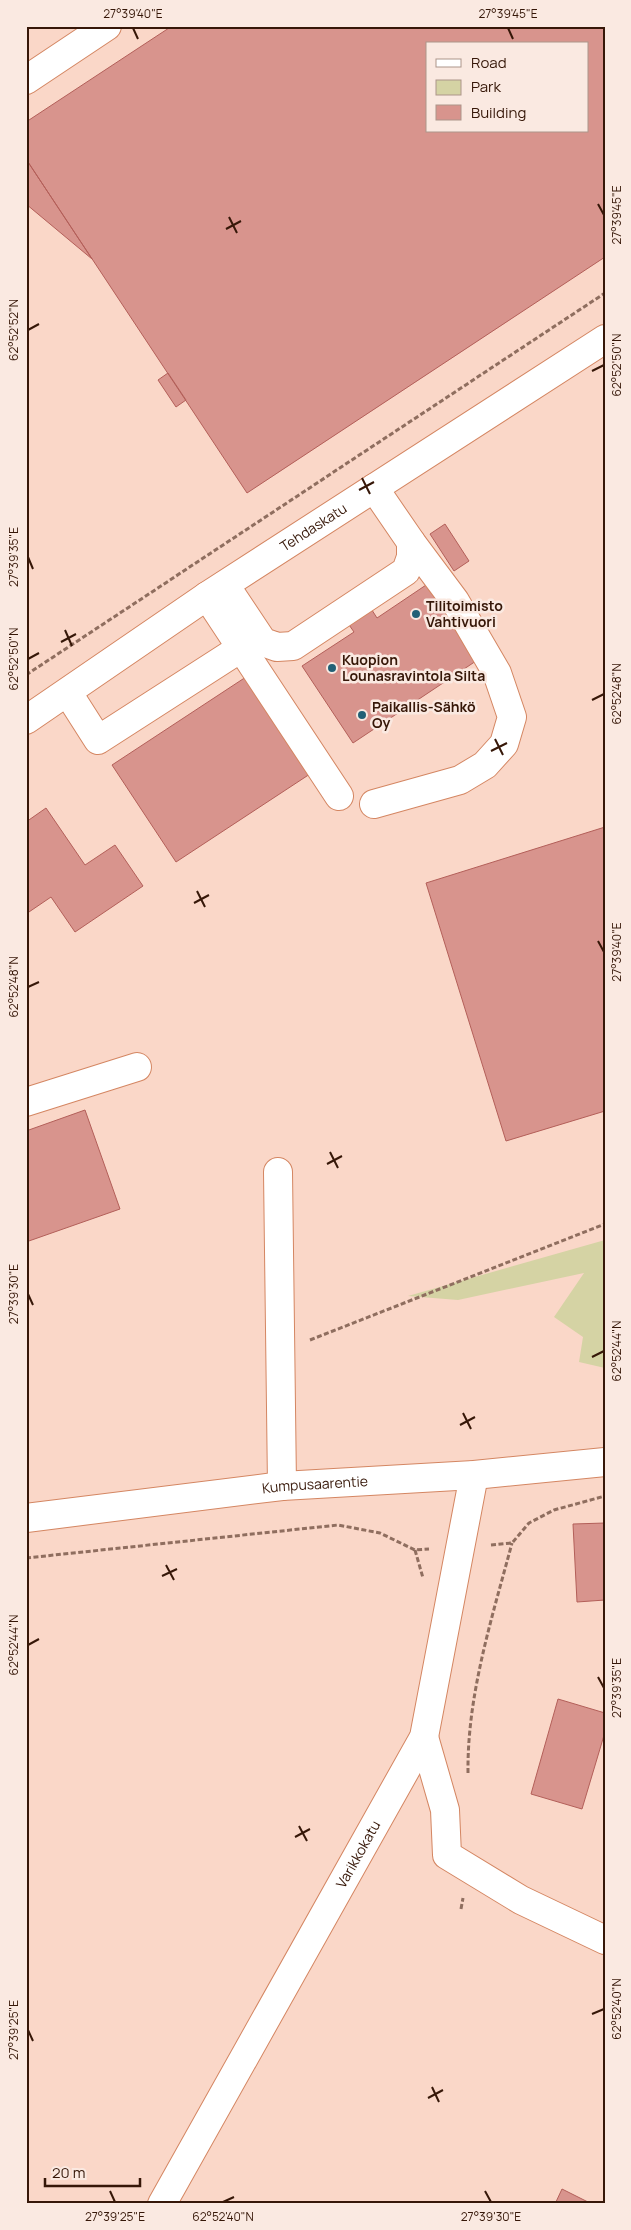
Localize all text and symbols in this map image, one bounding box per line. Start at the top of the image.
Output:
text: 27°39'40"E [103,5,163,22]
text: 27°39'45"E [478,5,538,22]
legend [426,42,588,132]
text: Road [471,52,507,73]
text: Park [471,76,501,97]
text: Building [471,102,526,123]
text: 27°39'45"E [608,185,625,245]
text: 62°52'52"N [5,299,22,361]
text: 62°52'50"N [608,334,625,396]
street label: Tehdaskatu [276,498,350,555]
text: 27°39'35"E [5,527,22,587]
place label: Tilitoimisto Vahtivuori [426,596,503,631]
marker: Tilitoimisto Vahtivuori [410,608,422,620]
text: 62°52'50"N [5,628,22,690]
place label: Kuopion Lounasravintola Silta [342,650,485,685]
marker: Kuopion Lounasravintola Silta [326,662,338,674]
text: 62°52'48"N [608,663,625,725]
place label: Paikallis-Sähkö Oy [372,697,476,732]
marker: Paikallis-Sähkö Oy [356,709,368,721]
text: 27°39'40"E [608,922,625,982]
text: 62°52'48"N [5,956,22,1018]
text: 27°39'30"E [5,1264,22,1324]
text: 62°52'44"N [608,1320,625,1382]
street label: Kumpusaarentie [261,1471,368,1497]
text: 62°52'44"N [5,1614,22,1676]
text: 27°39'35"E [608,1658,625,1718]
street label: Varikkokatu [331,1817,384,1891]
text: 62°52'40"N [608,1978,625,2040]
text: 27°39'25"E [5,2000,22,2060]
scale bar [45,2155,140,2187]
text: 20 m [52,2162,85,2183]
text: 27°39'25"E [85,2208,145,2225]
text: 62°52'40"N [192,2208,254,2225]
text: 27°39'30"E [461,2208,521,2225]

